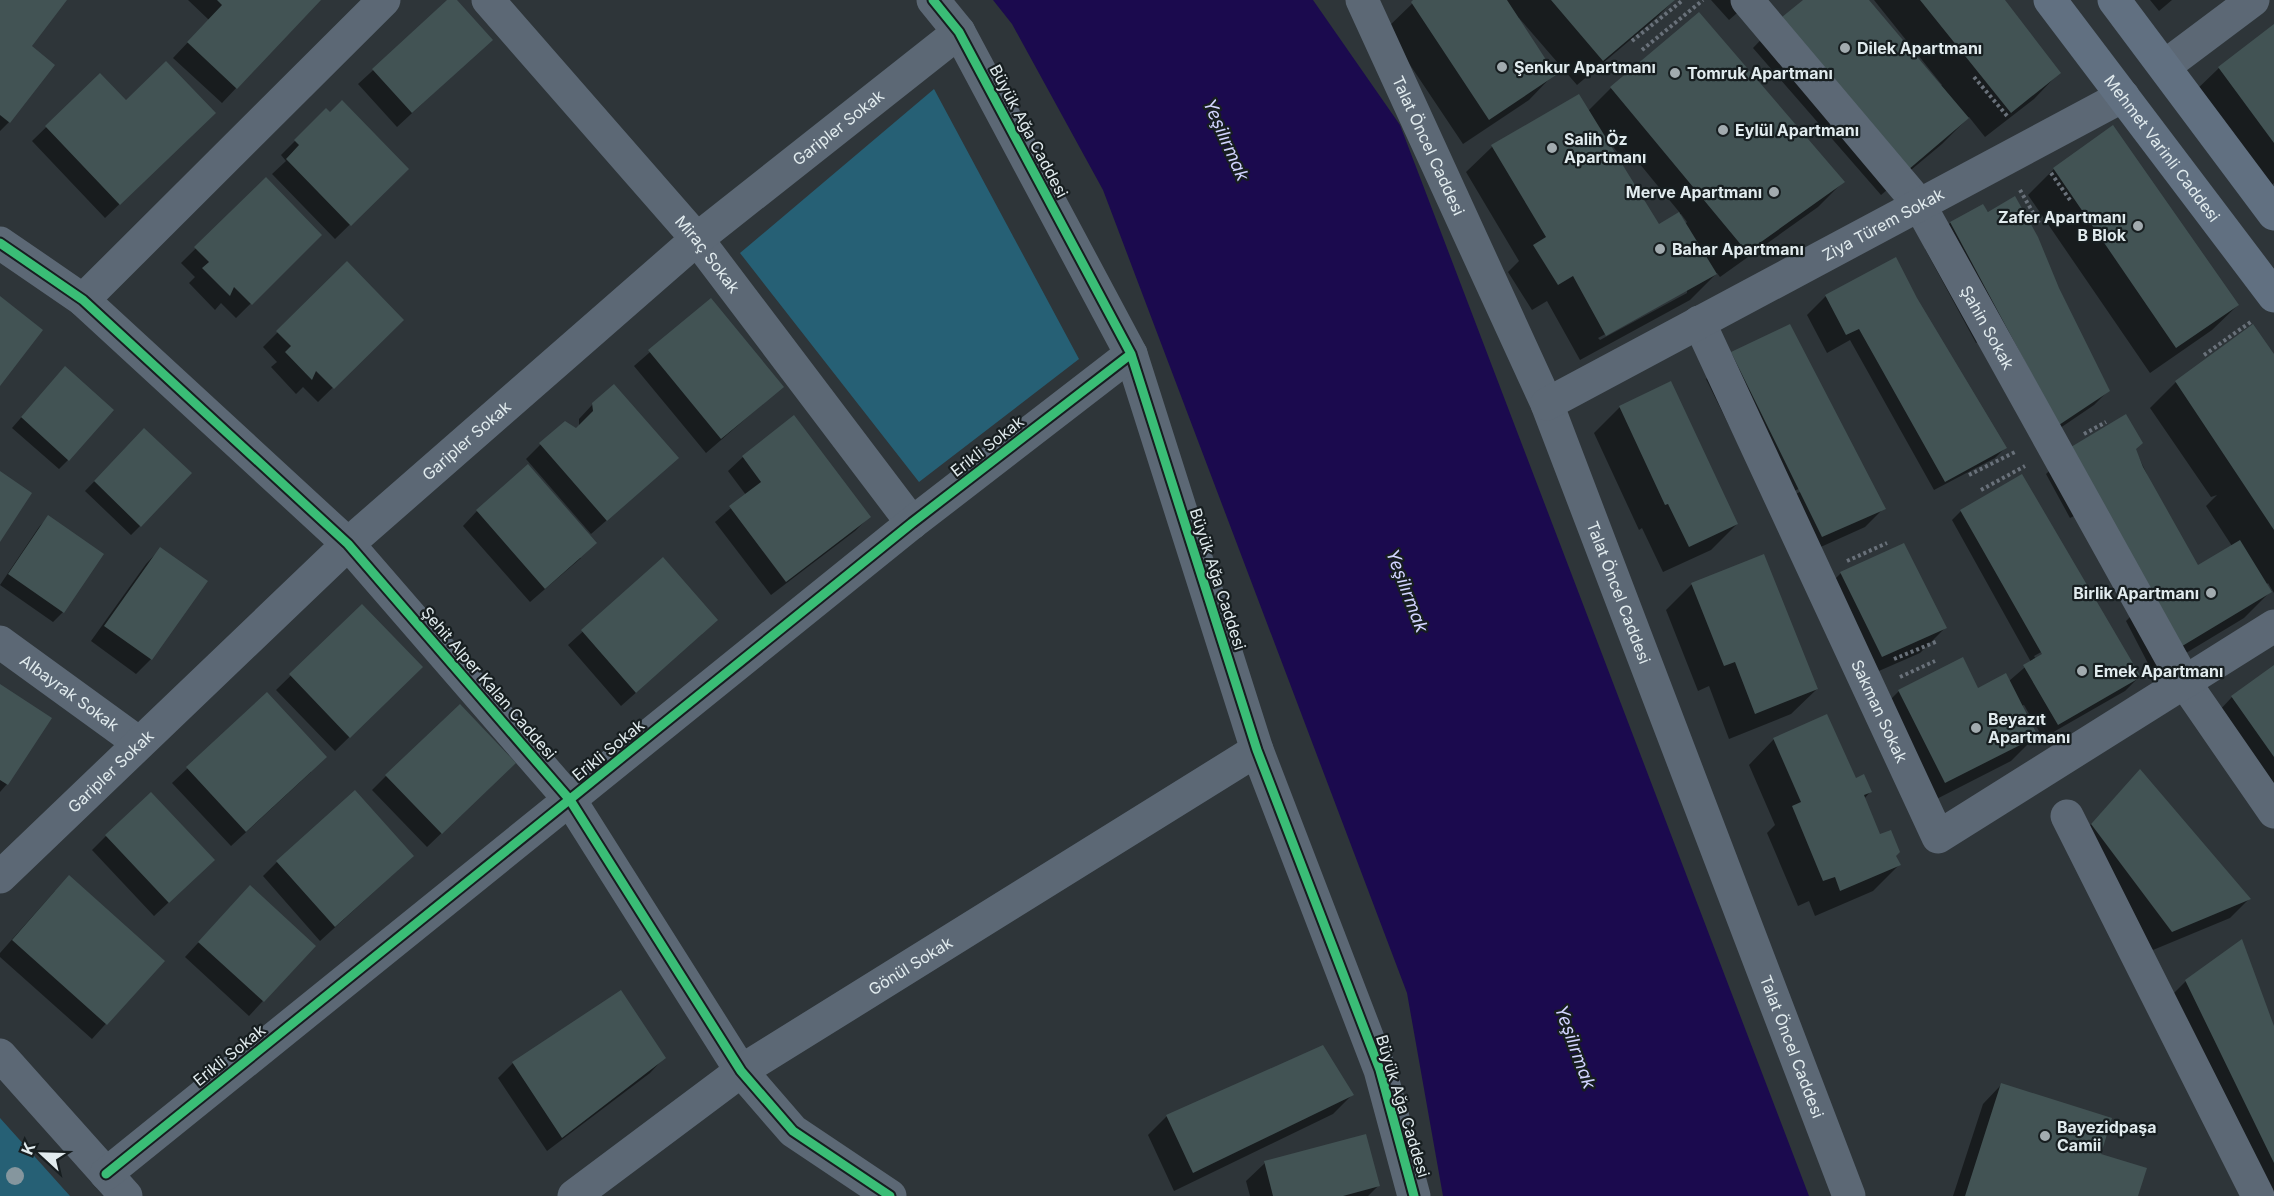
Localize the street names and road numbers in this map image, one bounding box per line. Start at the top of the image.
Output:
street label: Büyük Ağa Caddesi [985,61,1073,201]
street label: Mehmet Varinli Caddesi [2100,71,2224,226]
street label: Talat Öncel Caddesi [1388,73,1469,218]
street label: Garipler Sokak [788,85,888,170]
street label: Ziya Türem Sokak [1819,184,1948,265]
street label: Miraç Sokak [671,211,744,297]
street label: Şahin Sokak [1956,282,2019,373]
street label: Garipler Sokak [418,396,515,485]
street label: Erikli Sokak [946,411,1028,481]
street label: Büyük Ağa Caddesi [1186,506,1250,652]
street label: Talat Öncel Caddesi [1583,518,1655,667]
street label: Şehit Alper Kalan Caddesi [417,603,561,763]
street label: Albayrak Sokak [16,650,123,735]
street label: Sakman Sokak [1847,656,1912,766]
street label: Erikli Sokak [568,715,648,785]
street label: Garipler Sokak [64,725,158,817]
street label: Gönül Sokak [865,932,956,999]
street label: Talat Öncel Caddesi [1756,972,1828,1121]
street label: Erikli Sokak [189,1020,269,1090]
street label: Büyük Ağa Caddesi [1372,1032,1434,1180]

